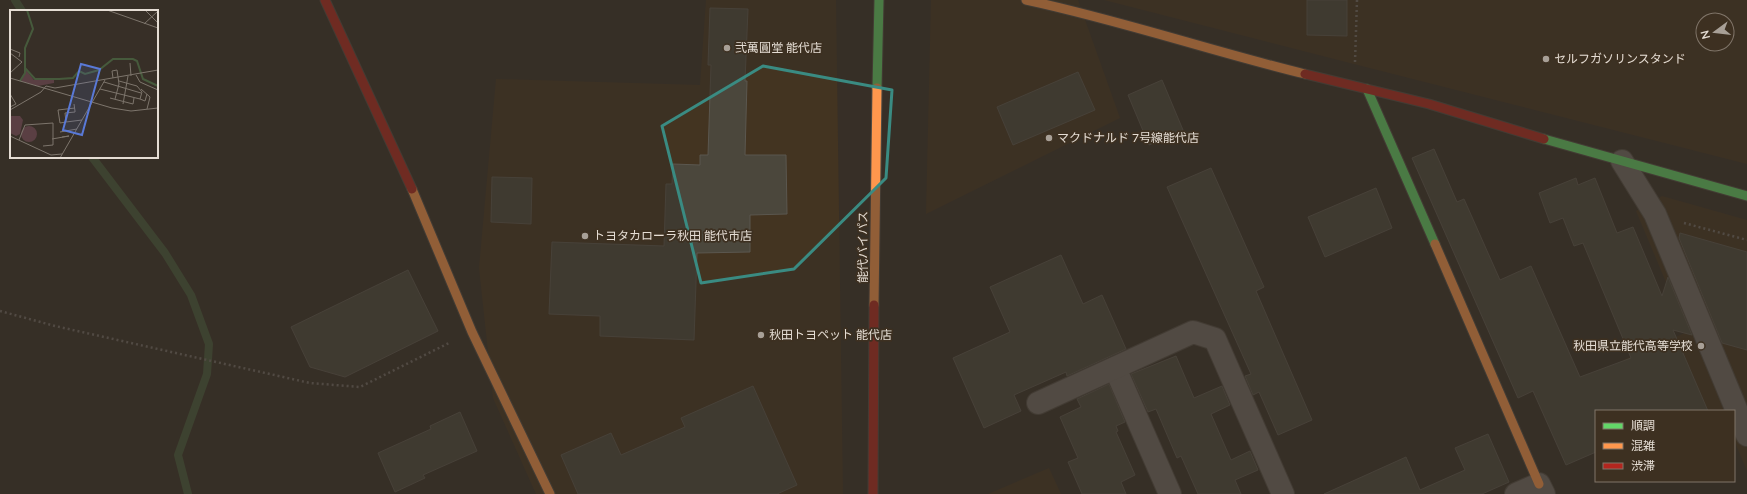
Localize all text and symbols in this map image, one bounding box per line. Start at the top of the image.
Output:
inset map [10,10,158,158]
north arrow [1695,12,1735,52]
text: N [1697,29,1712,40]
place label: 弐萬圓堂 能代店 [735,40,822,55]
marker: 弐萬圓堂 能代店 [722,43,732,53]
place label: セルフガソリンスタンド [1554,51,1686,66]
marker: セルフガソリンスタンド [1541,54,1551,64]
place label: マクドナルド 7号線能代店 [1057,130,1199,145]
marker: マクドナルド 7号線能代店 [1044,133,1054,143]
street label: 能代バイパス [855,211,870,283]
place label: トヨタカローラ秋田 能代市店 [593,228,752,243]
marker: トヨタカローラ秋田 能代市店 [580,231,590,241]
place label: 秋田トヨペット 能代店 [769,327,892,342]
marker: 秋田トヨペット 能代店 [756,330,766,340]
place label: 秋田県立能代高等学校 [1573,338,1693,353]
marker: 秋田県立能代高等学校 [1696,341,1706,351]
legend [1595,410,1735,482]
text: 順調 [1631,418,1655,433]
text: 混雑 [1631,438,1655,453]
text: 渋滞 [1631,458,1655,473]

